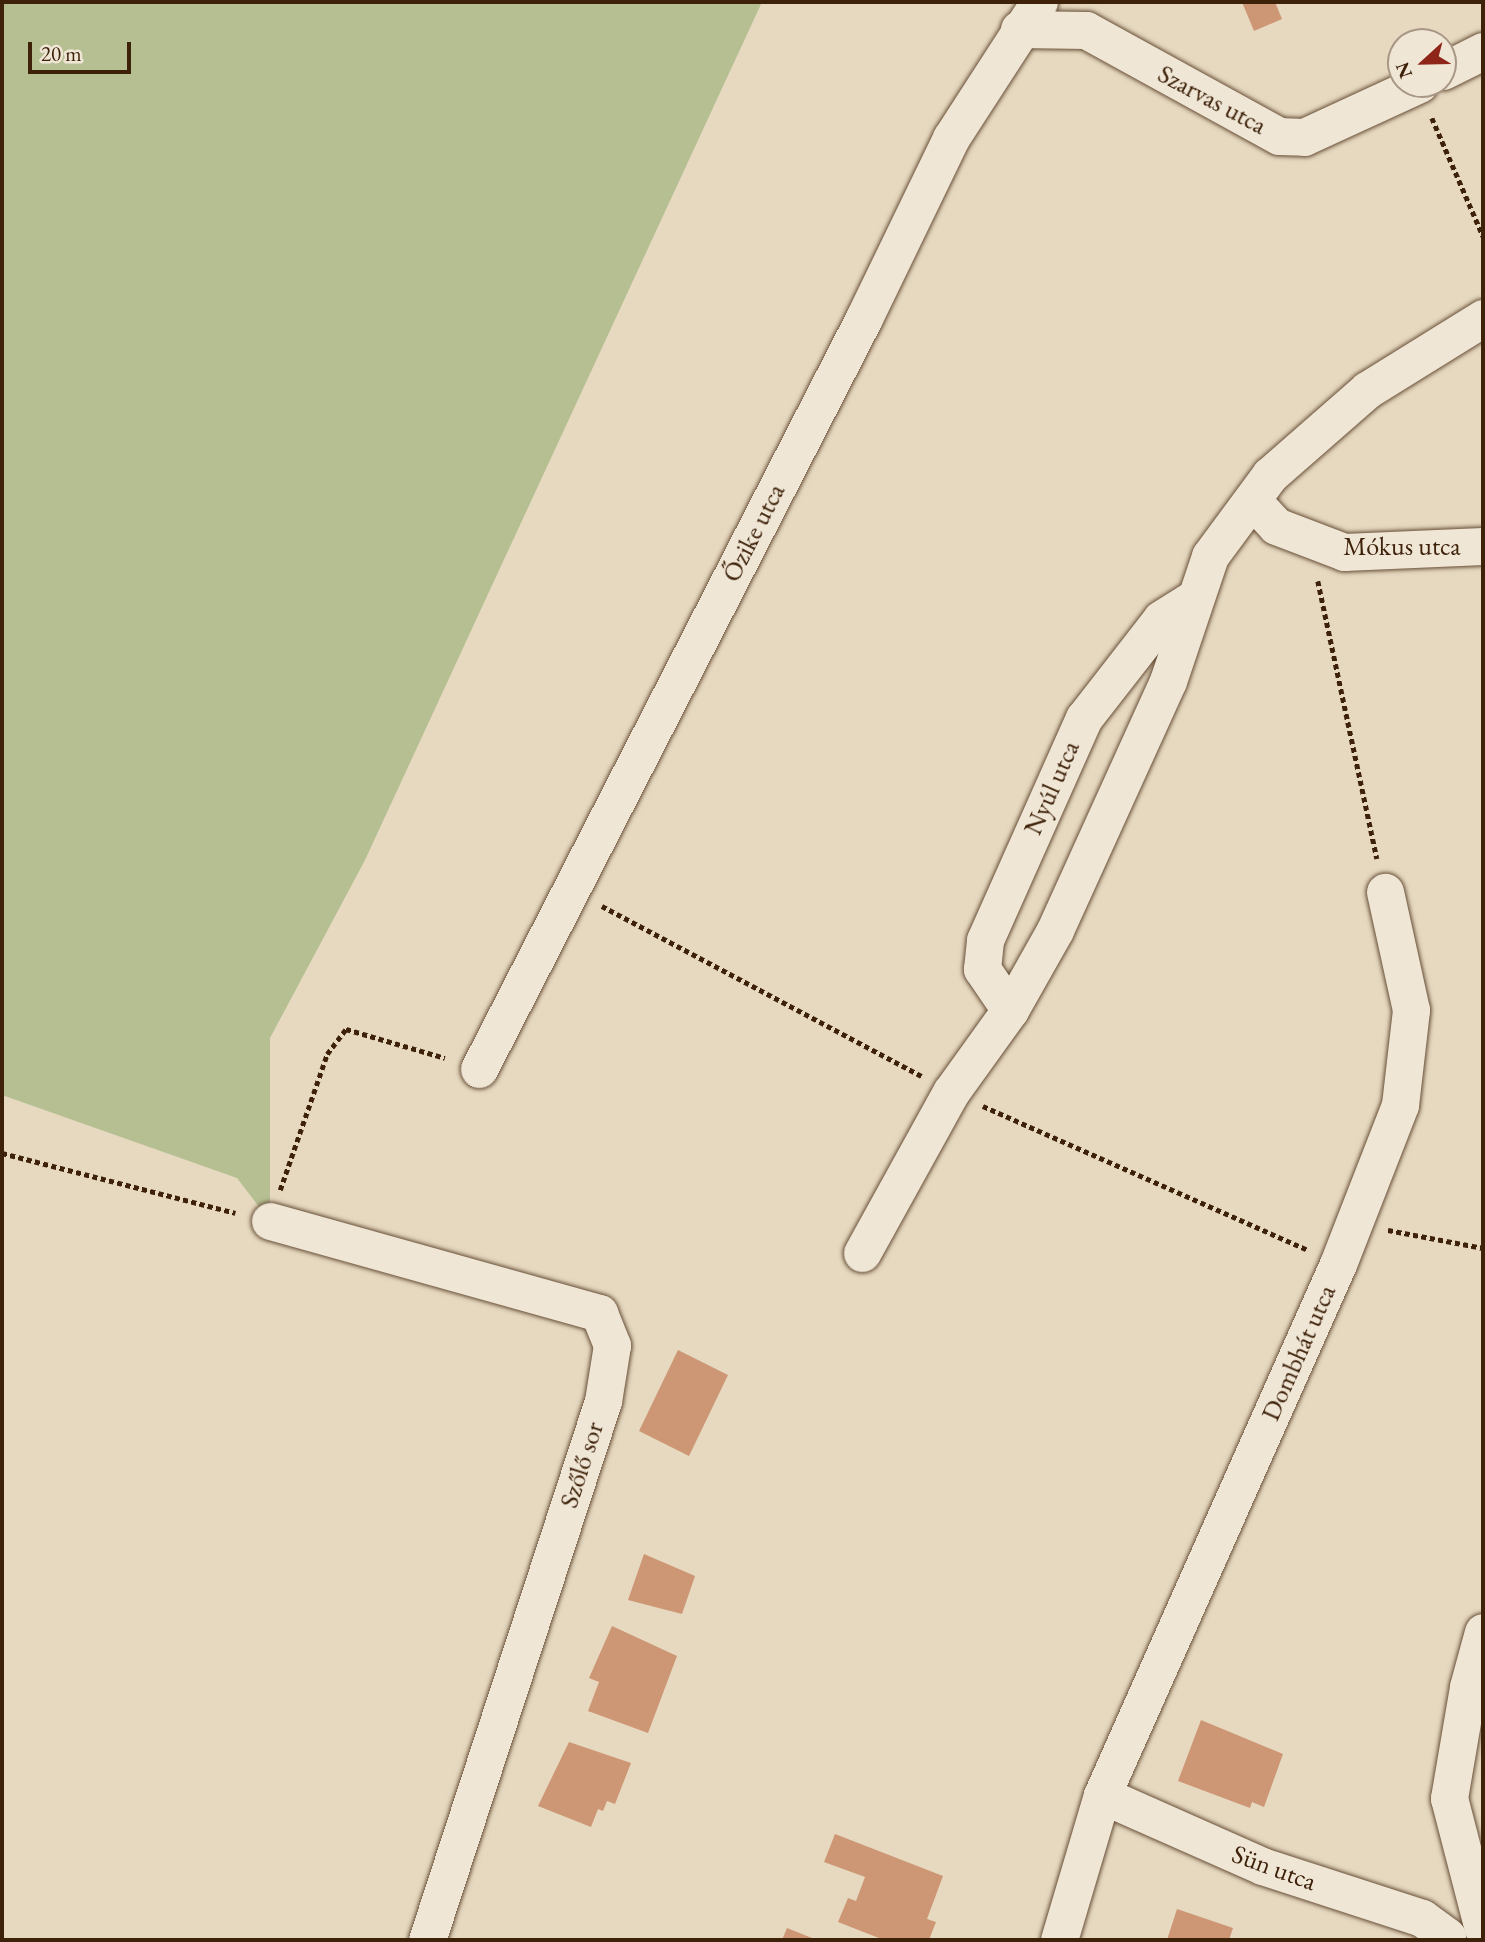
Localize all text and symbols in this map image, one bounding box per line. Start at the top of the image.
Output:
scale bar [32,28,135,72]
north arrow [1387,28,1457,98]
text: 20 m [41,40,82,67]
street label: Szarvas utca [1152,58,1272,142]
text: N [1389,58,1418,82]
street label: Őzike utca [716,479,792,587]
street label: Mókus utca [1343,531,1461,563]
street label: Nyúl utca [1018,736,1086,840]
street label: Dombhát utca [1255,1280,1343,1426]
street label: Szőlő sor [553,1418,611,1512]
street label: Sün utca [1228,1838,1320,1898]

